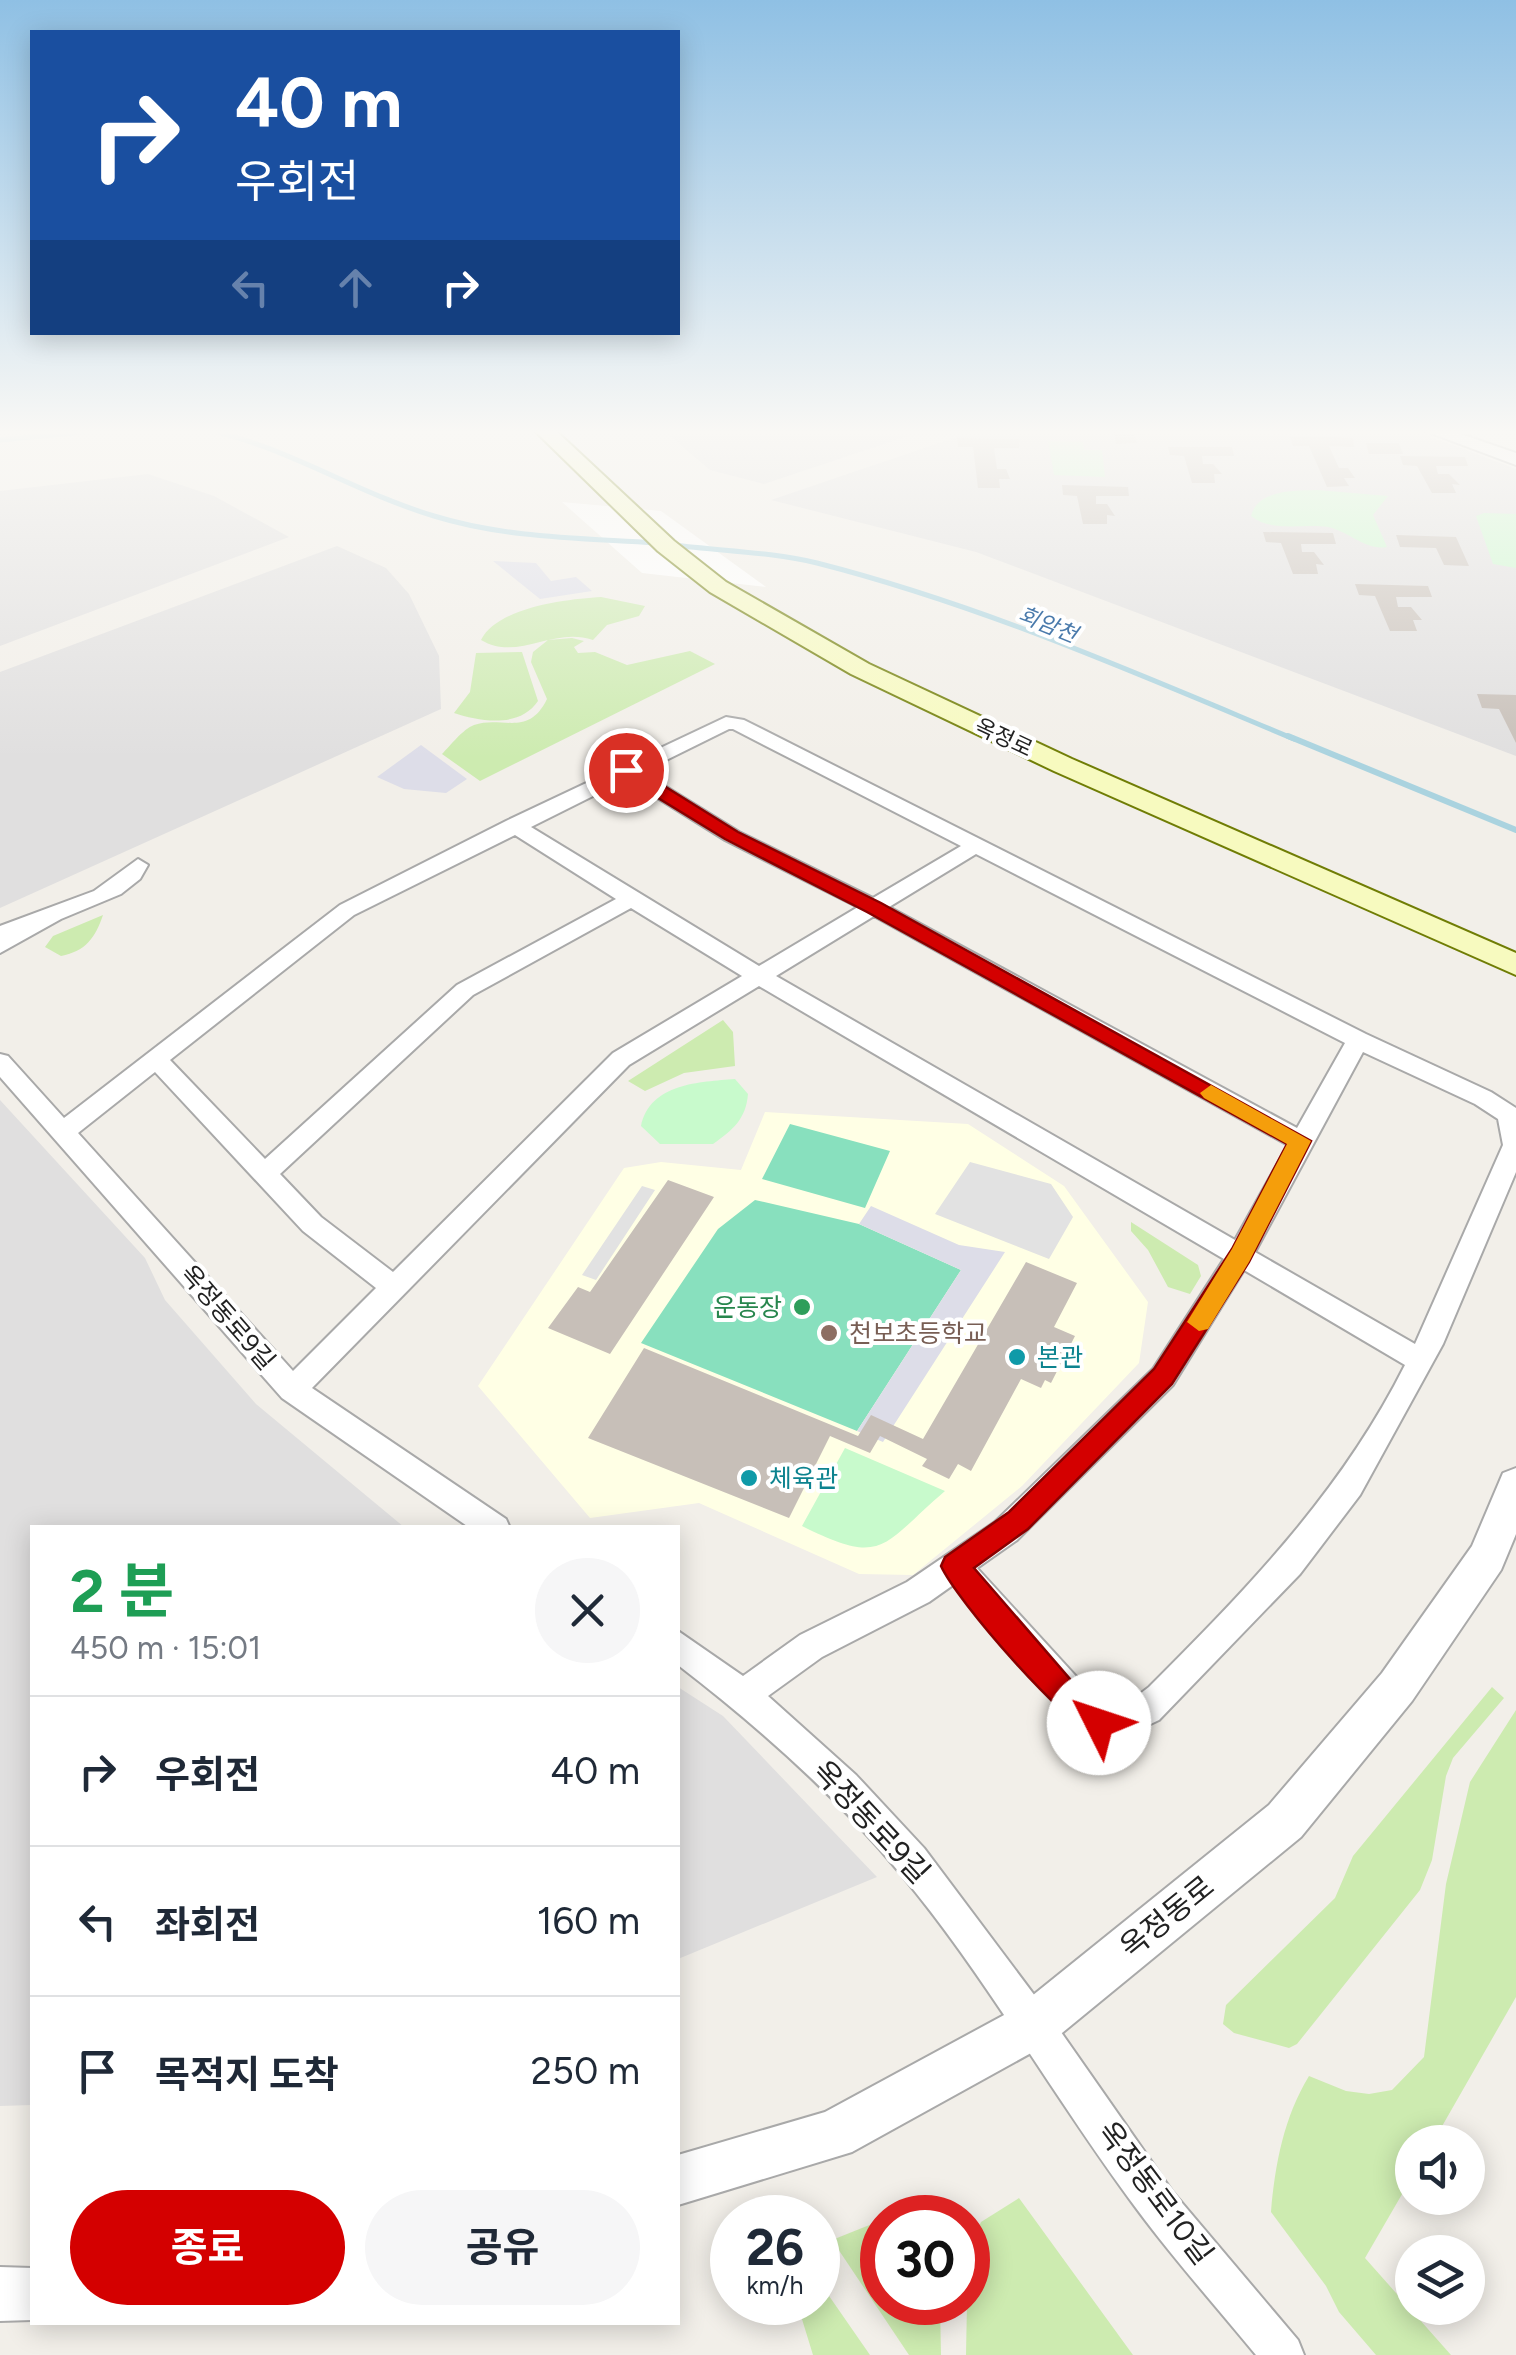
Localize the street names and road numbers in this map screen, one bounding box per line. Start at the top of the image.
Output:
street label: 옥정로 [971,712,1037,763]
street label: 옥정동로9길 [174,1258,282,1376]
street label: 옥정동로9길 [805,1752,938,1891]
street label: 옥정동로 [1112,1867,1221,1966]
street label: 옥정동로10길 [1090,2114,1221,2272]

